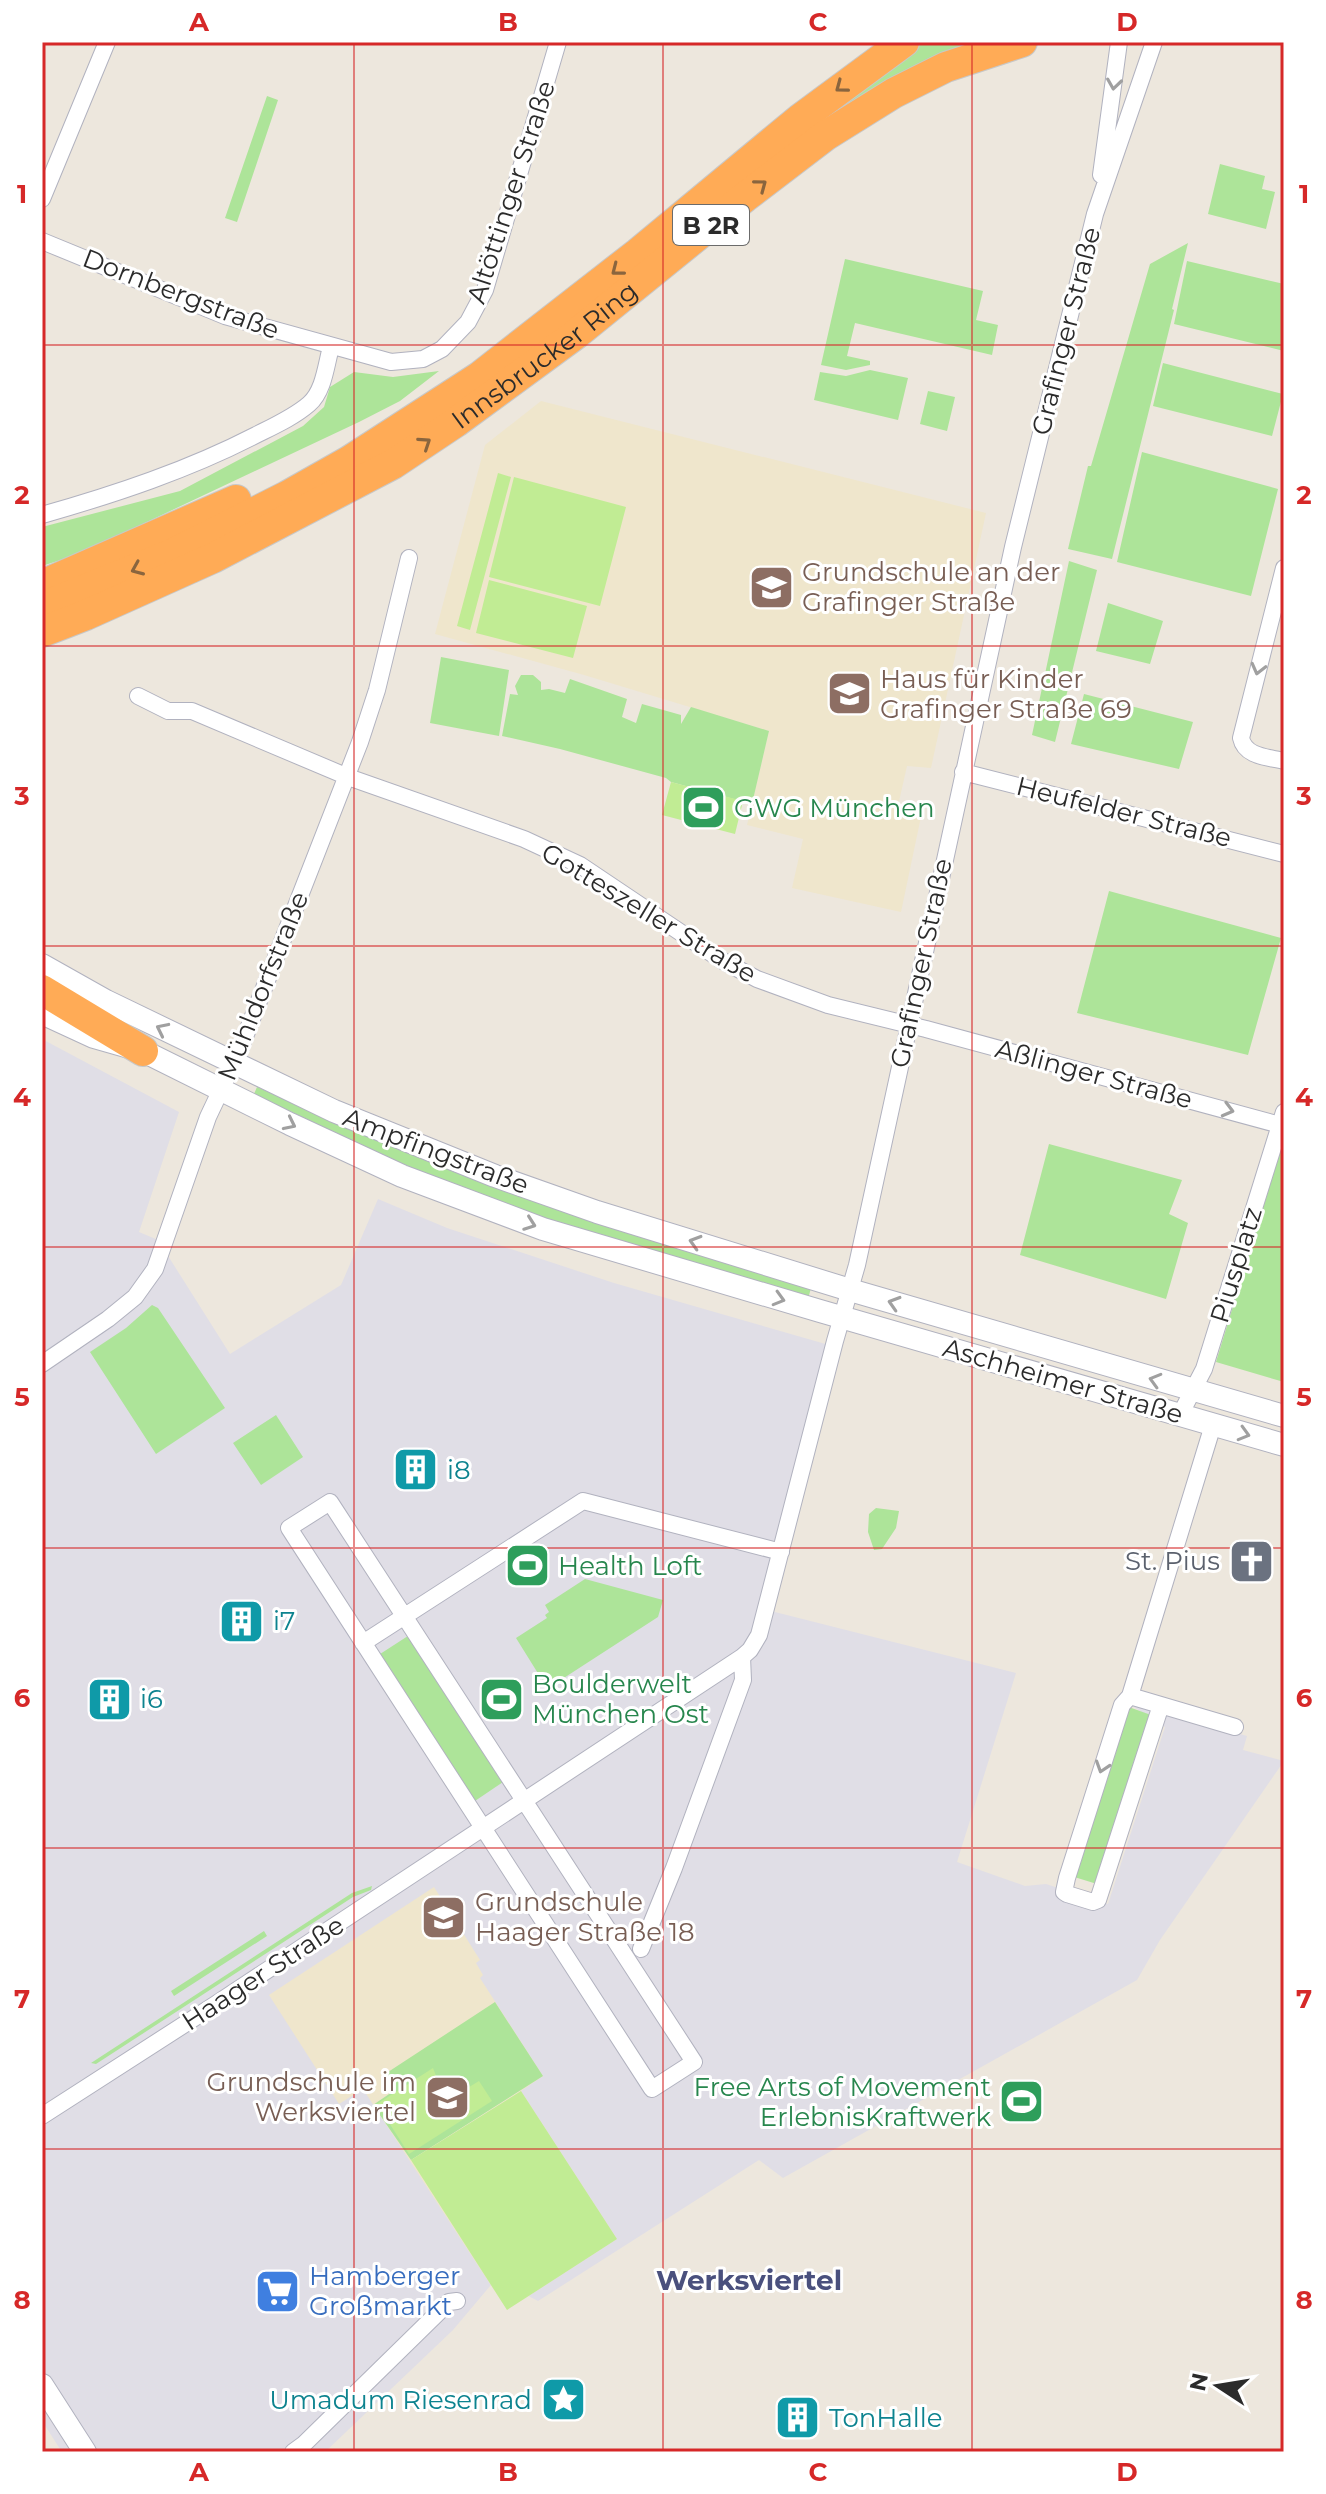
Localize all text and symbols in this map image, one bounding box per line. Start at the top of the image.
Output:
text: A [188,6,210,38]
text: B [498,6,518,38]
text: C [809,6,828,38]
text: D [1116,6,1138,38]
street label: Altöttinger Straße [460,77,562,307]
one-way arrow [1106,77,1123,90]
one-way arrow [835,78,850,92]
text: 1 [17,178,27,210]
text: 1 [1299,178,1309,210]
one-way arrow [752,181,766,195]
road number: B 2R [673,205,749,245]
street label: Grafinger Straße [1025,224,1107,438]
street label: Dornbergstraße [78,242,284,346]
one-way arrow [611,260,626,274]
street label: Innsbrucker Ring [445,275,644,436]
one-way arrow [416,438,430,453]
text: 2 [14,479,30,511]
text: 2 [1296,479,1312,511]
place label: Grundschule an der Grafinger Straße [802,556,1060,618]
one-way arrow [131,559,145,575]
school or university icon: Grundschule an der Grafinger Straße [747,563,795,611]
one-way arrow [1251,662,1268,676]
place label: Haus für Kinder Grafinger Straße 69 [880,663,1132,725]
school or university icon: Haus für Kinder Grafinger Straße 69 [825,670,873,718]
street label: Heufelder Straße [1013,770,1235,854]
text: 3 [13,780,30,812]
text: 3 [1295,780,1312,812]
sports icon: GWG München [679,784,727,832]
place label: GWG München [734,792,935,824]
street label: Gotteszeller Straße [536,836,762,990]
street label: Grafinger Straße [883,855,959,1071]
street label: Mühldorfstraße [211,887,315,1085]
one-way arrow [156,1023,171,1039]
street label: Aßlinger Straße [992,1032,1196,1116]
text: 4 [13,1081,31,1113]
text: 4 [1295,1081,1313,1113]
street label: Ampfingstraße [339,1101,533,1201]
one-way arrow [1220,1101,1234,1118]
one-way arrow [282,1114,296,1130]
street label: Piusplatz [1203,1203,1269,1327]
one-way arrow [522,1214,536,1231]
one-way arrow [689,1236,703,1252]
one-way arrow [771,1290,785,1306]
one-way arrow [888,1296,902,1312]
street label: Aschheimer Straße [939,1331,1187,1431]
one-way arrow [1149,1373,1162,1389]
text: 5 [14,1381,30,1413]
text: 5 [1296,1381,1312,1413]
one-way arrow [1237,1424,1251,1441]
building icon: i8 [392,1446,440,1494]
place label: i8 [447,1454,471,1486]
church icon: St. Pius [1227,1537,1275,1585]
sports icon: Health Loft [503,1542,551,1590]
place label: St. Pius [1125,1545,1220,1577]
place label: Health Loft [558,1550,702,1582]
building icon: i7 [218,1597,266,1645]
place label: i7 [273,1605,295,1637]
place label: Boulderwelt München Ost [532,1668,709,1730]
building icon: i6 [85,1675,133,1723]
sports icon: Boulderwelt München Ost [477,1675,525,1723]
text: 6 [14,1682,31,1714]
text: 6 [1296,1682,1313,1714]
place label: i6 [140,1683,163,1715]
one-way arrow [1095,1760,1111,1774]
place label: Grundschule Haager Straße 18 [475,1886,695,1948]
school or university icon: Grundschule Haager Straße 18 [420,1893,468,1941]
street label: Haager Straße [176,1909,350,2037]
text: 7 [14,1983,30,2015]
text: 7 [1296,1983,1312,2015]
place label: Grundschule im Werksviertel [207,2066,416,2128]
place label: Free Arts of Movement ErlebnisKraftwerk [693,2071,991,2133]
school or university icon: Grundschule im Werksviertel [423,2073,471,2121]
sports icon: Free Arts of Movement ErlebnisKraftwerk [998,2078,1046,2126]
place label: Hamberger Großmarkt [309,2260,460,2322]
district label: Werksviertel [656,2263,842,2297]
supermarket icon: Hamberger Großmarkt [254,2267,302,2315]
text: 8 [13,2284,31,2316]
text: 8 [1295,2284,1313,2316]
north arrow [1178,2346,1258,2426]
text: N [1184,2370,1214,2393]
place icon: Umadum Riesenrad [539,2376,587,2424]
place label: Umadum Riesenrad [269,2384,532,2416]
building icon: TonHalle [774,2394,822,2442]
place label: TonHalle [829,2402,943,2434]
text: A [188,2456,210,2488]
text: B [498,2456,518,2488]
text: C [809,2456,828,2488]
text: D [1116,2456,1138,2488]

